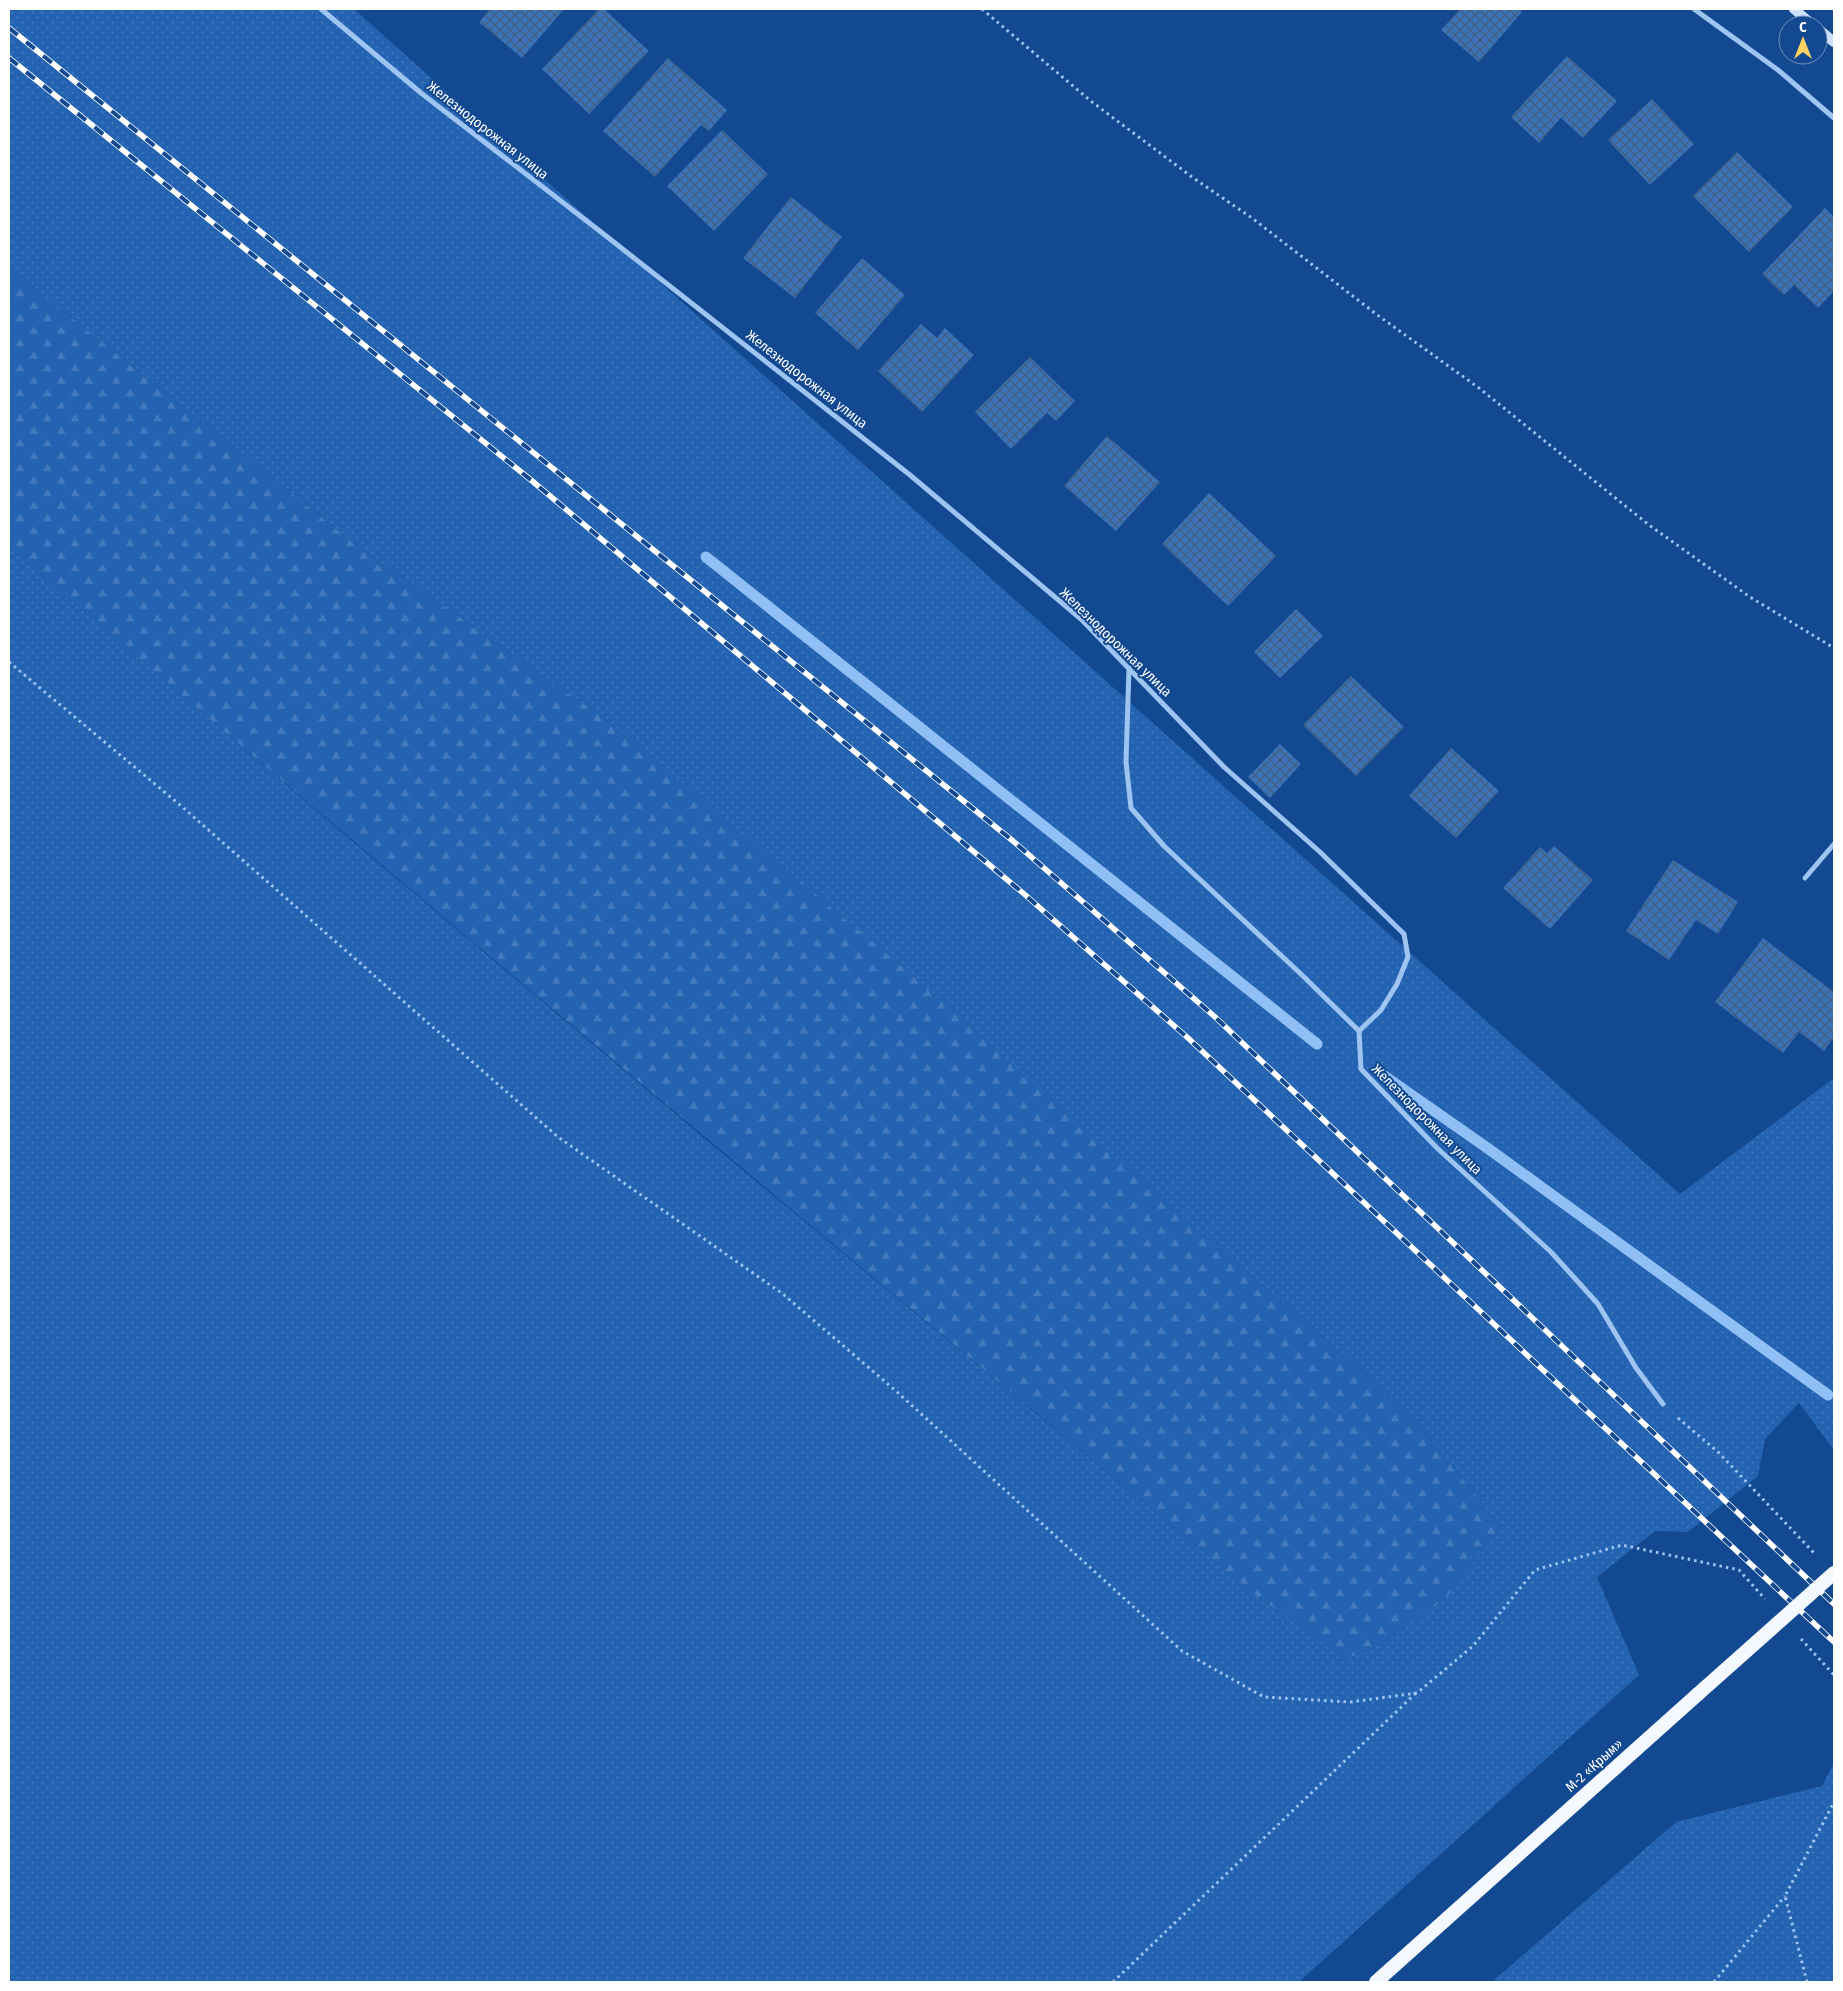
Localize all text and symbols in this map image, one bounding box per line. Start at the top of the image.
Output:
north arrow [1778,15,1828,65]
text: С [1799,19,1807,36]
street label: Железнодорожная улица [424,78,552,183]
street label: Железнодорожная улица [743,327,871,432]
street label: Железнодорожная улица [1056,584,1175,700]
street label: Железнодорожная улица [1368,1061,1486,1178]
street label: М-2 «Крым» [1562,1735,1627,1796]

